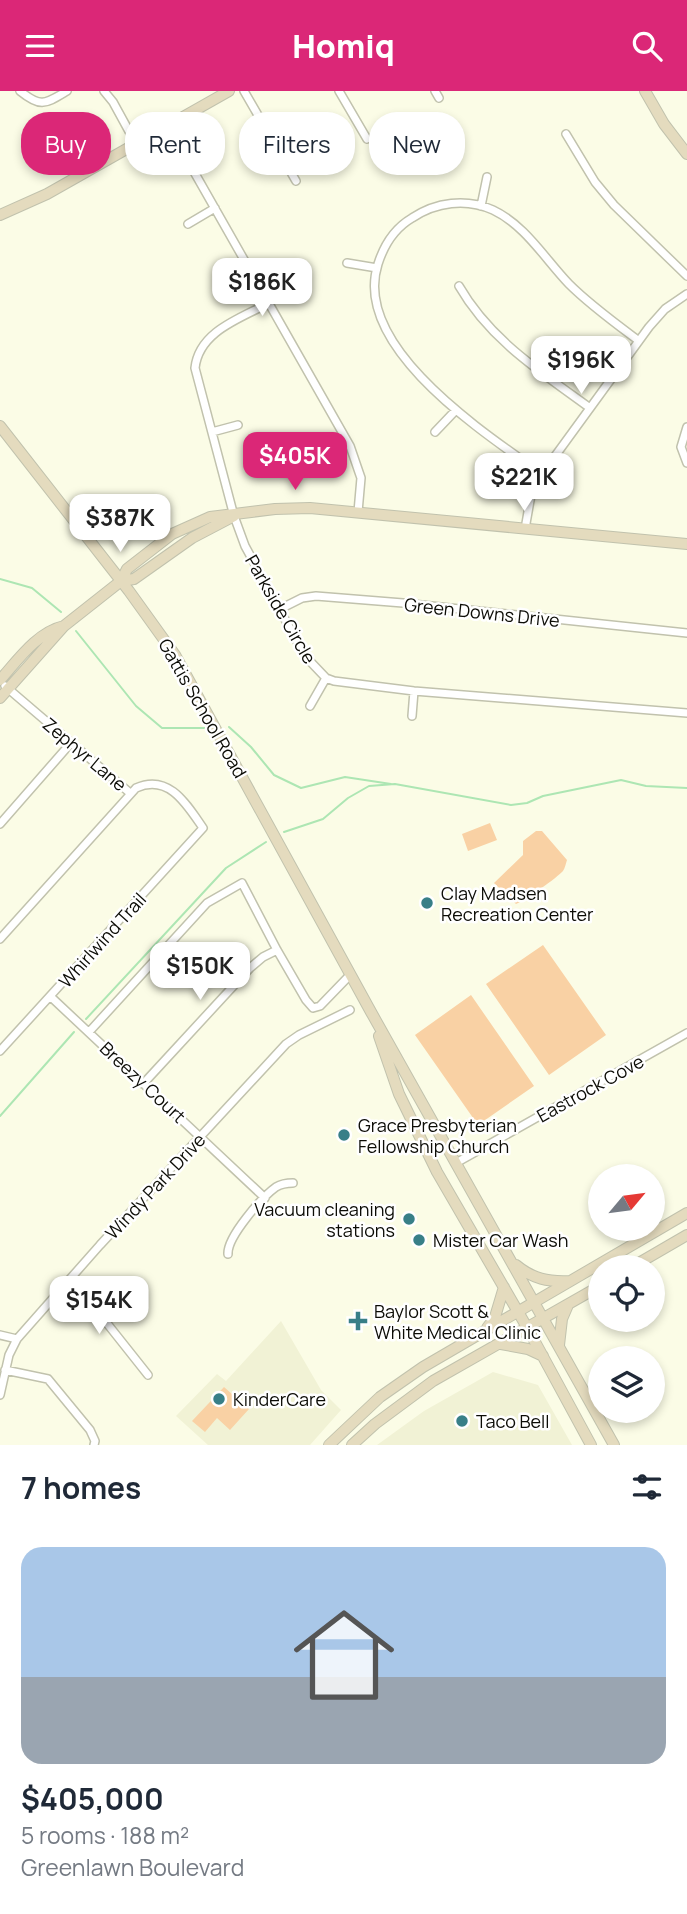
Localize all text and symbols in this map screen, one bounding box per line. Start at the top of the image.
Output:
text: Homiq [292,24,395,68]
icon: menu [21,27,59,65]
icon: search [628,27,666,65]
chip: Buy [21,112,111,175]
chip: Rent [125,112,225,175]
chip: Filters [239,112,355,175]
chip: New [369,112,465,175]
pin: $186K [213,259,311,318]
text: $186K [228,265,296,297]
pin: $196K [532,337,630,396]
text: $196K [547,343,615,375]
pin: $405K [246,433,344,492]
text: $405K [259,439,331,471]
pin: $221K [475,453,573,513]
text: $221K [491,460,557,492]
pin: $387K [71,495,169,554]
text: $387K [85,501,155,533]
street label: Parkside Circle [240,550,322,668]
street label: Green Downs Drive [403,592,561,632]
street label: Gattis School Road [153,634,253,782]
street label: Zephyr Lane [38,712,132,796]
place label: Clay Madsen Recreation Center [441,881,594,926]
street label: Whirlwind Trail [53,887,151,993]
marker: Clay Madsen Recreation Center [419,895,435,911]
pin: $150K [151,943,249,1002]
text: $150K [166,949,234,981]
street label: Breezy Court [95,1036,191,1128]
street label: Eastrock Cove [532,1049,648,1127]
place label: Grace Presbyterian Fellowship Church [358,1113,517,1158]
marker: Grace Presbyterian Fellowship Church [336,1127,352,1143]
street label: Windy Park Drive [100,1128,210,1244]
north arrow [588,1164,665,1241]
map controls [588,1164,665,1423]
place label: Vacuum cleaning stations [254,1197,395,1242]
marker: Vacuum cleaning stations [401,1211,417,1227]
place label: Mister Car Wash [433,1228,568,1252]
marker: Mister Car Wash [411,1232,427,1248]
button: locate [588,1255,665,1332]
pin: $154K [50,1277,148,1336]
text: $154K [66,1283,132,1315]
place label: Baylor Scott & White Medical Clinic [374,1299,541,1344]
marker: Baylor Scott & White Medical Clinic [348,1311,368,1331]
button: layers [588,1346,665,1423]
place label: KinderCare [233,1387,326,1411]
marker: KinderCare [211,1391,227,1407]
place label: Taco Bell [476,1409,549,1433]
marker: Taco Bell [454,1413,470,1429]
text: 7 homes [21,1467,141,1508]
icon: filters [628,1468,666,1506]
icon: home [281,1592,407,1718]
text: $405,000 [21,1778,164,1819]
text: 5 rooms · 188 m² [21,1819,189,1851]
text: Greenlawn Boulevard [21,1851,244,1883]

